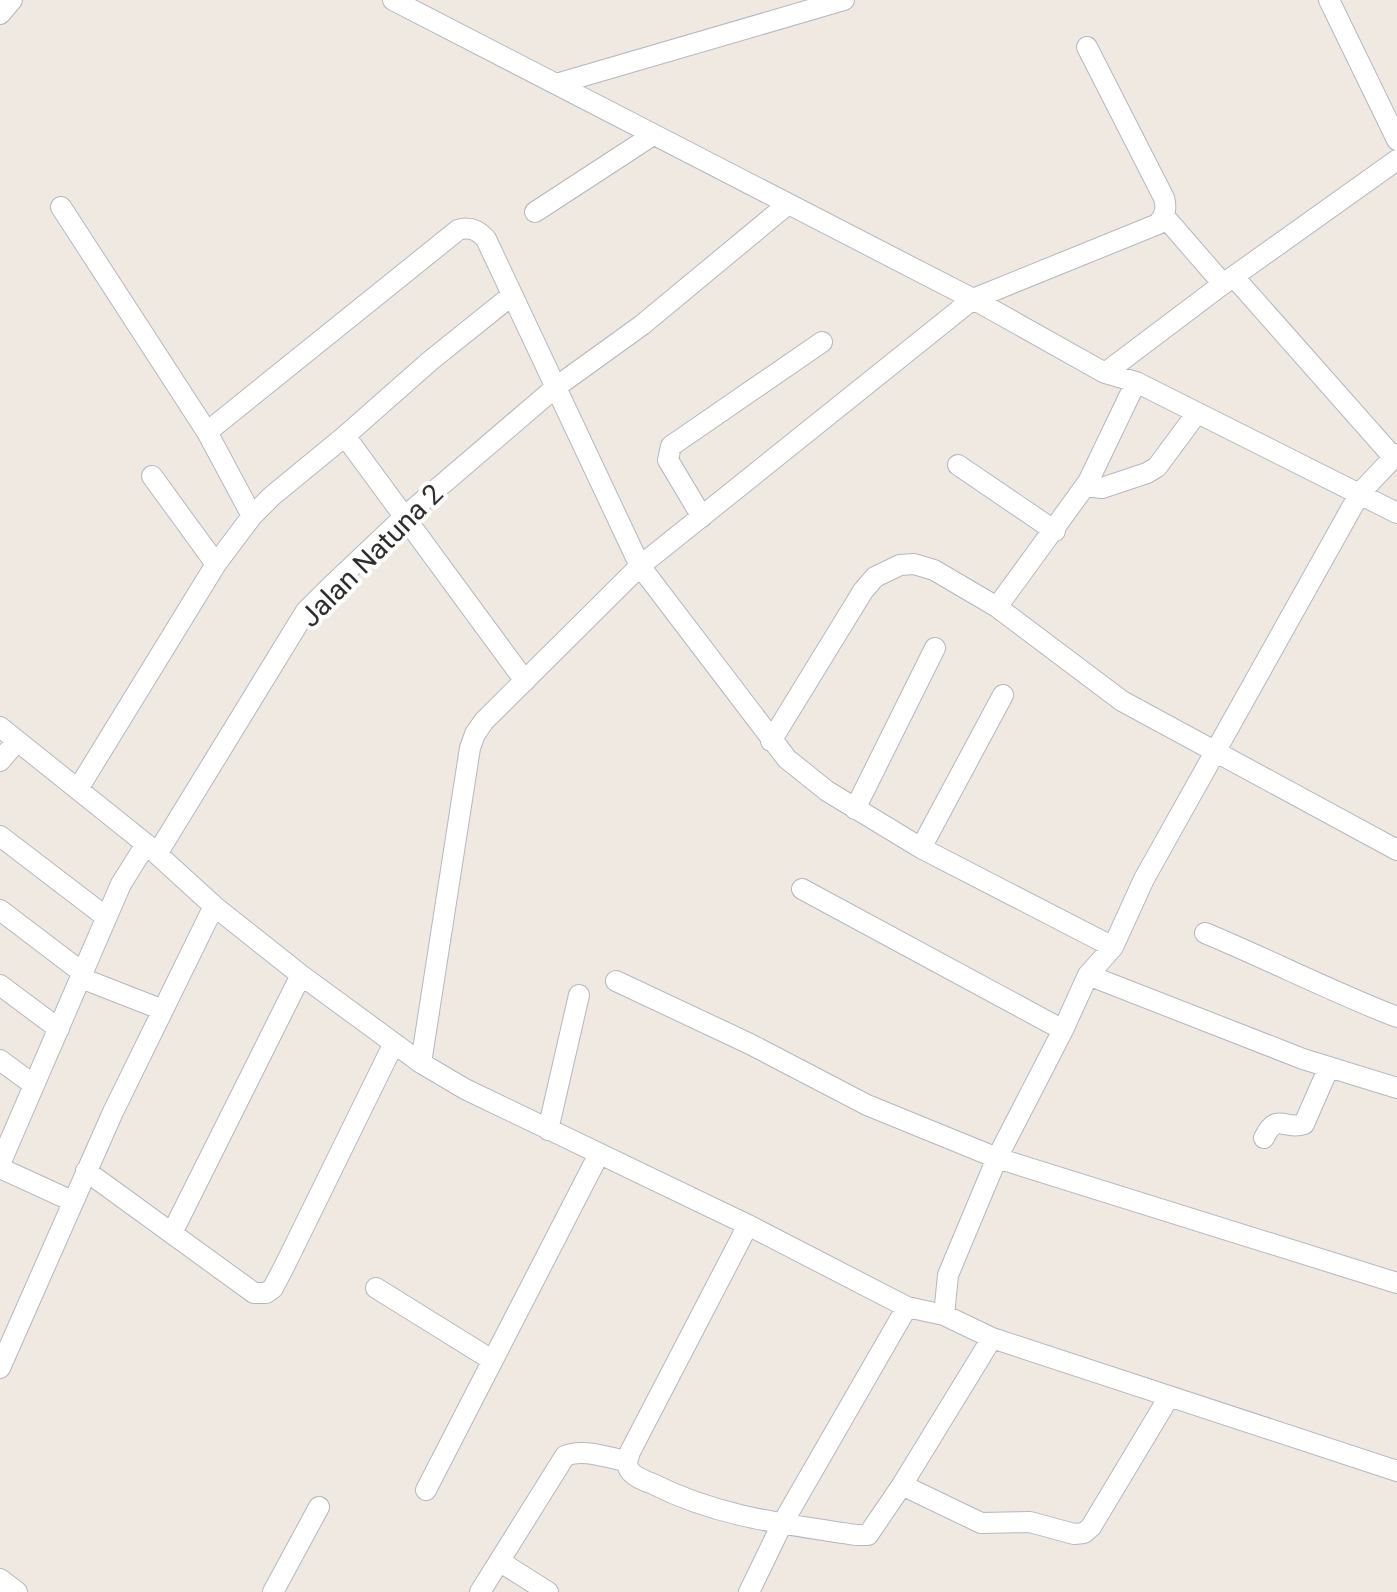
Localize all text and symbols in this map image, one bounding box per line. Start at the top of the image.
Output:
street label: Jalan Natuna 2 [293,477,450,634]

